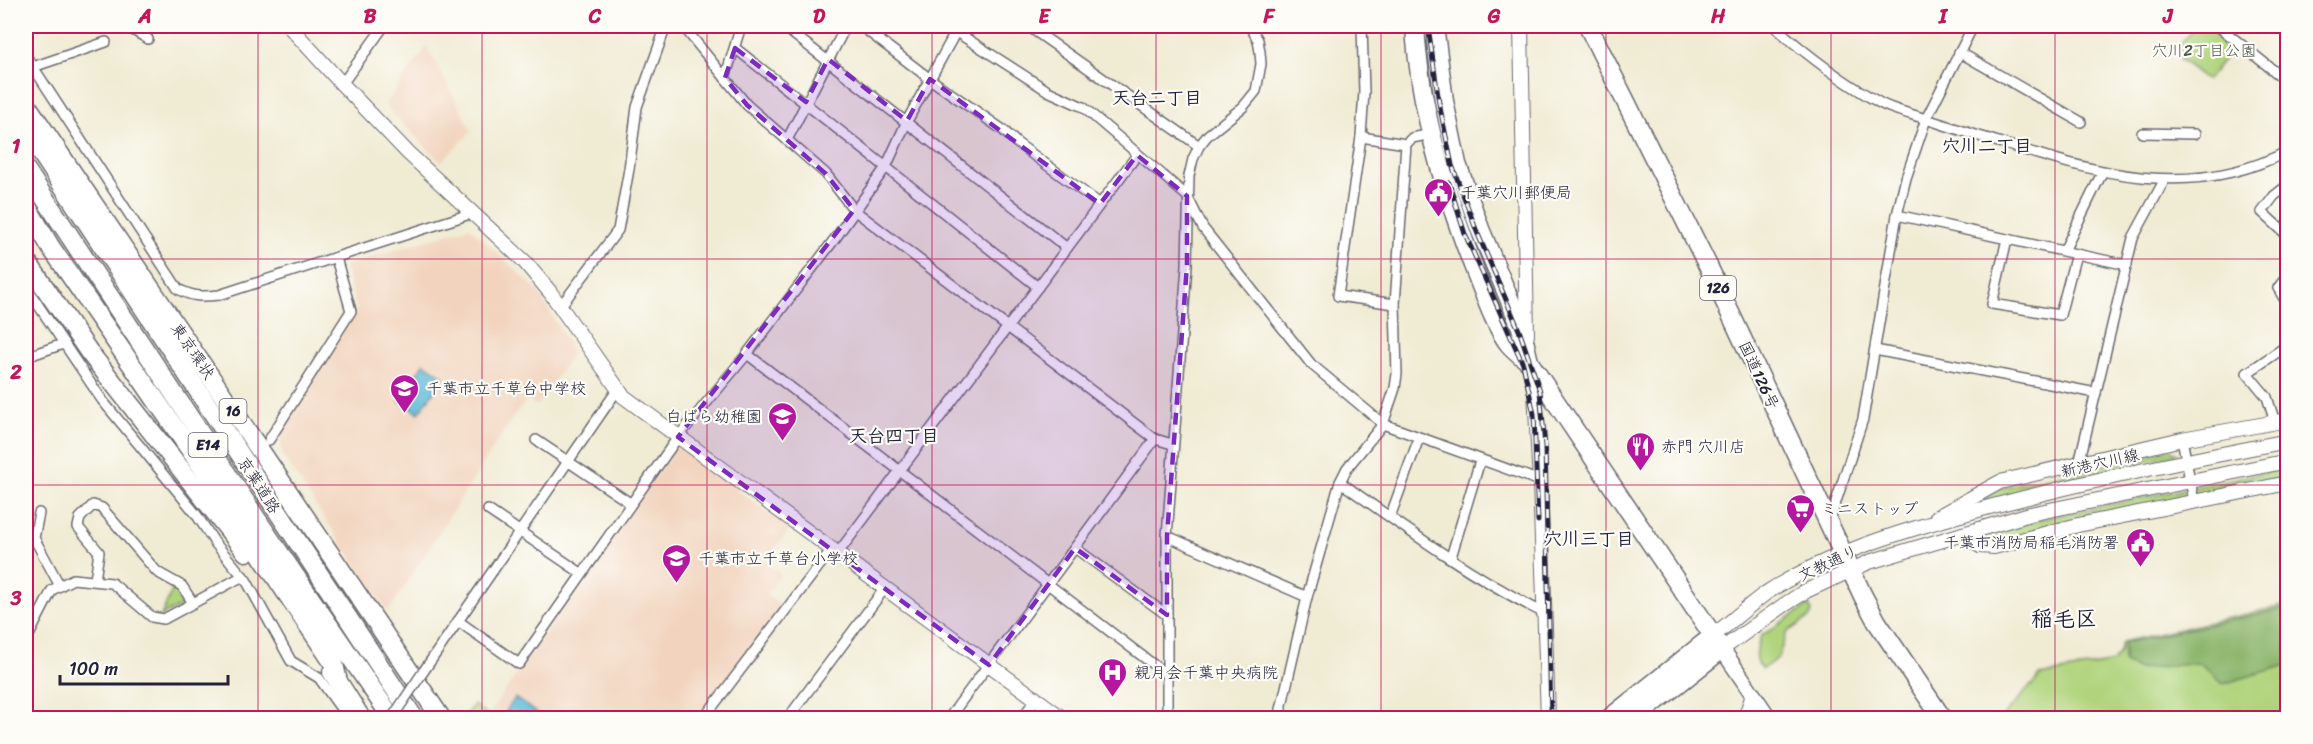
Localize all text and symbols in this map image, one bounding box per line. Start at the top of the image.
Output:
text: A [137,0,152,34]
text: B [364,0,377,34]
text: C [588,0,602,34]
text: D [813,0,826,34]
text: E [1038,0,1051,34]
text: F [1263,0,1276,34]
text: G [1487,0,1501,34]
text: H [1710,0,1726,34]
text: I [1938,0,1949,34]
text: J [2162,0,2174,34]
park label: 穴川2丁目公園 [2151,36,2257,65]
district label: 天台二丁目 [1112,82,1202,114]
text: 1 [12,129,21,164]
district label: 穴川二丁目 [1942,130,2032,162]
public building icon: 千葉穴川郵便局 [1423,176,1455,218]
place label: 千葉穴川郵便局 [1460,178,1572,207]
road number: 126 [1700,276,1736,300]
street label: 東京環状 [163,316,223,386]
street label: 国道126号 [1730,336,1788,414]
text: 2 [9,355,22,390]
school or university icon: 千葉市立千草台中学校 [389,372,421,414]
place label: 千葉市立千草台中学校 [426,374,586,403]
road number: 16 [220,399,246,423]
school or university icon: 白ばら幼稚園 [767,400,799,442]
place label: 白ばら幼稚園 [666,402,762,431]
district label: 天台四丁目 [849,420,939,452]
restaurant icon: 赤門 穴川店 [1624,430,1656,472]
place label: 赤門 穴川店 [1661,432,1745,461]
road number: E14 [188,433,228,457]
street label: 新港穴川線 [2058,440,2142,486]
street label: 京葉道路 [229,450,289,520]
supermarket icon: ミニストップ [1784,492,1816,534]
place label: ミニストップ [1821,494,1919,523]
district label: 穴川三丁目 [1544,523,1634,555]
public building icon: 千葉市消防局稲毛消防署 [2124,526,2156,568]
place label: 千葉市消防局稲毛消防署 [1943,528,2119,557]
street label: 文教通り [1793,536,1863,590]
school or university icon: 千葉市立千草台小学校 [661,542,693,584]
place label: 千葉市立千草台小学校 [698,544,858,573]
text: 3 [10,581,22,616]
district label: 稲毛区 [2031,599,2097,638]
scale bar [60,648,228,686]
text: 100 m [69,653,118,685]
hospital icon: 親月会千葉中央病院 [1097,656,1129,698]
place label: 親月会千葉中央病院 [1134,658,1278,687]

